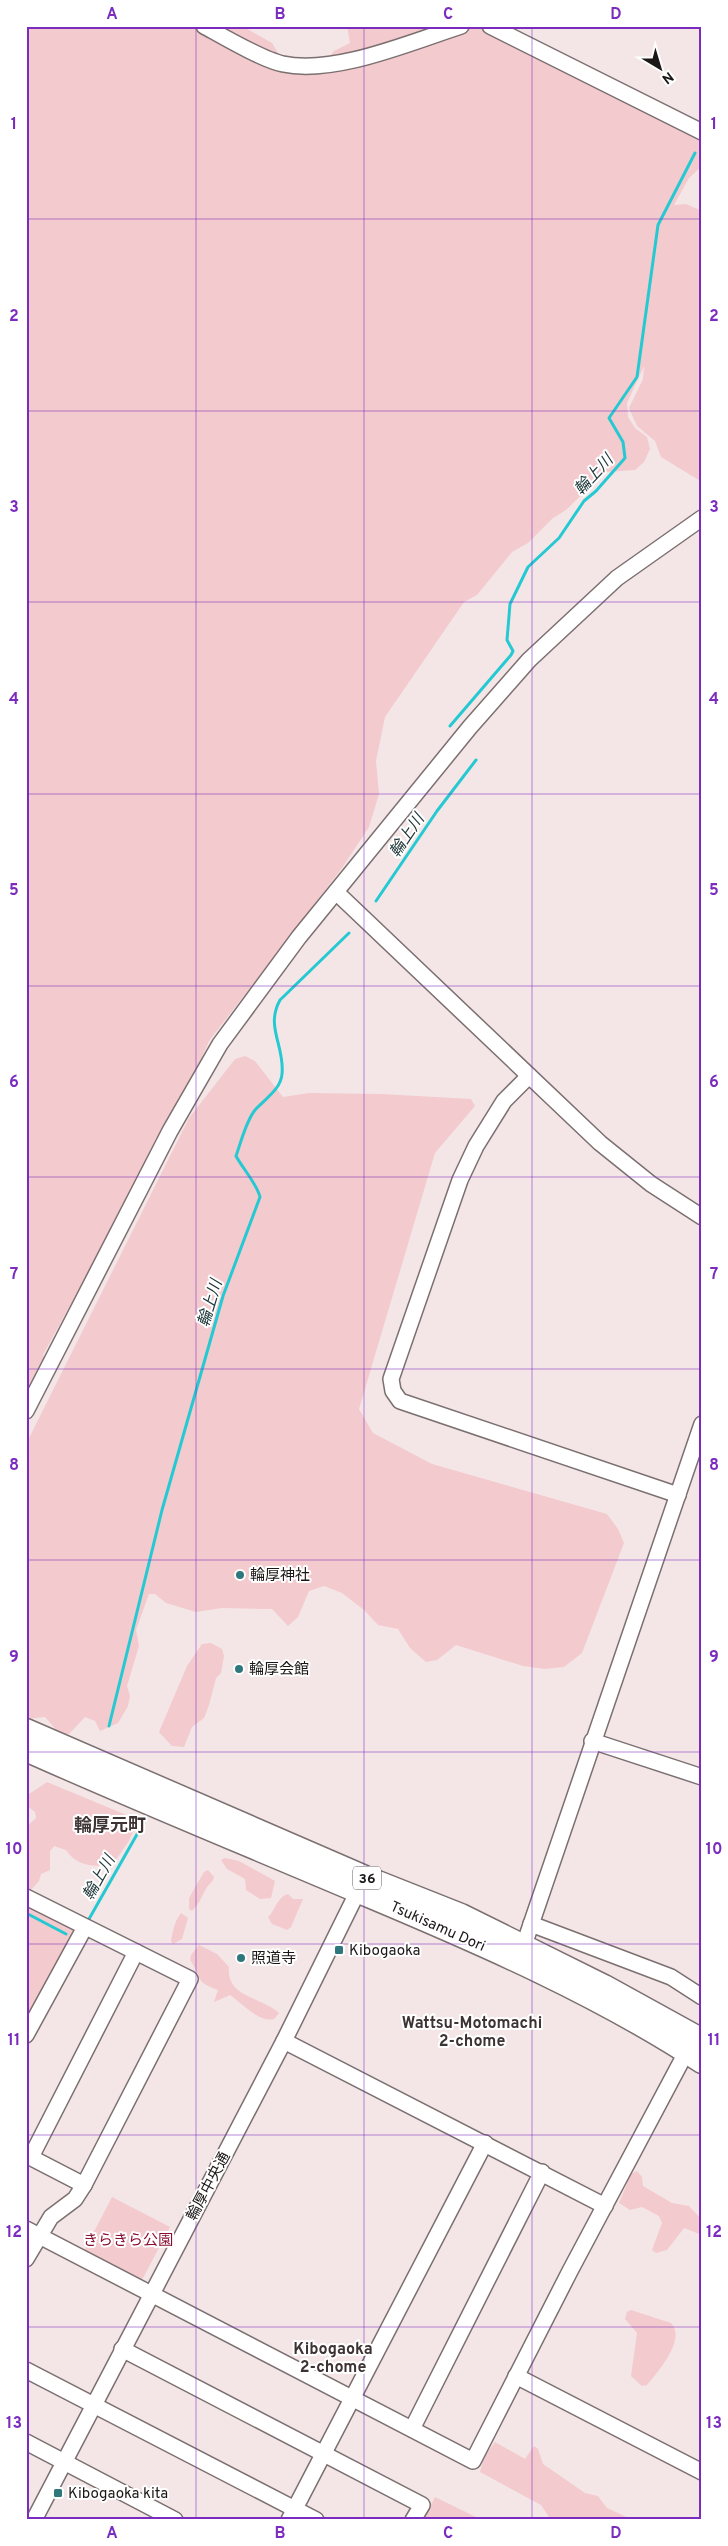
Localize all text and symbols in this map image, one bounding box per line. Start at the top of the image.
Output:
text: A [106,5,118,25]
text: B [274,5,286,25]
text: C [443,5,453,25]
text: D [610,5,622,25]
north arrow [636,42,686,92]
text: N [658,67,676,87]
text: 1 [11,115,17,135]
text: 1 [711,115,717,135]
text: 2 [9,307,19,327]
text: 2 [709,307,719,327]
water label: 輪上川 [571,450,620,500]
text: 3 [9,498,19,518]
text: 3 [709,498,719,518]
text: 4 [9,690,19,710]
text: 4 [709,690,719,710]
water label: 輪上川 [386,809,430,862]
text: 5 [9,881,19,901]
text: 5 [709,881,719,901]
text: 6 [9,1073,19,1093]
text: 6 [709,1073,719,1093]
text: 7 [10,1265,18,1285]
text: 7 [710,1265,718,1285]
water label: 輪上川 [194,1276,228,1329]
text: 8 [9,1456,19,1476]
text: 8 [709,1456,719,1476]
place label: 輪厚神社 [250,1566,310,1586]
marker: 輪厚神社 [234,1569,246,1581]
text: 9 [9,1648,19,1668]
text: 9 [709,1648,719,1668]
place label: 輪厚会館 [249,1660,309,1680]
marker: 輪厚会館 [233,1663,245,1675]
district label: 輪厚元町 [74,1815,146,1838]
text: 10 [6,1840,22,1860]
text: 10 [706,1840,722,1860]
water label: 輪上川 [79,1850,121,1904]
road number: 36 [353,1866,381,1890]
street label: Tsukisamu Dori [387,1898,488,1957]
place label: Kibogaoka [349,1942,421,1961]
marker: Kibogaoka [333,1944,345,1956]
place label: 照道寺 [251,1950,296,1969]
marker: 照道寺 [235,1952,247,1964]
district label: Wattsu-Motomachi 2-chome [402,2014,542,2052]
text: 11 [8,2031,20,2051]
text: 11 [708,2031,720,2051]
street label: 輪厚中央通 [182,2149,235,2224]
text: 12 [6,2223,22,2243]
text: 12 [706,2223,722,2243]
park label: きらきら公園 [83,2232,173,2251]
district label: Kibogaoka 2-chome [293,2340,373,2378]
text: 13 [6,2414,22,2434]
text: 13 [706,2414,722,2434]
place label: Kibogaoka kita [68,2485,168,2504]
marker: Kibogaoka kita [52,2487,64,2499]
text: A [106,2524,118,2544]
text: B [274,2524,286,2544]
text: C [443,2524,453,2544]
text: D [610,2524,622,2544]

